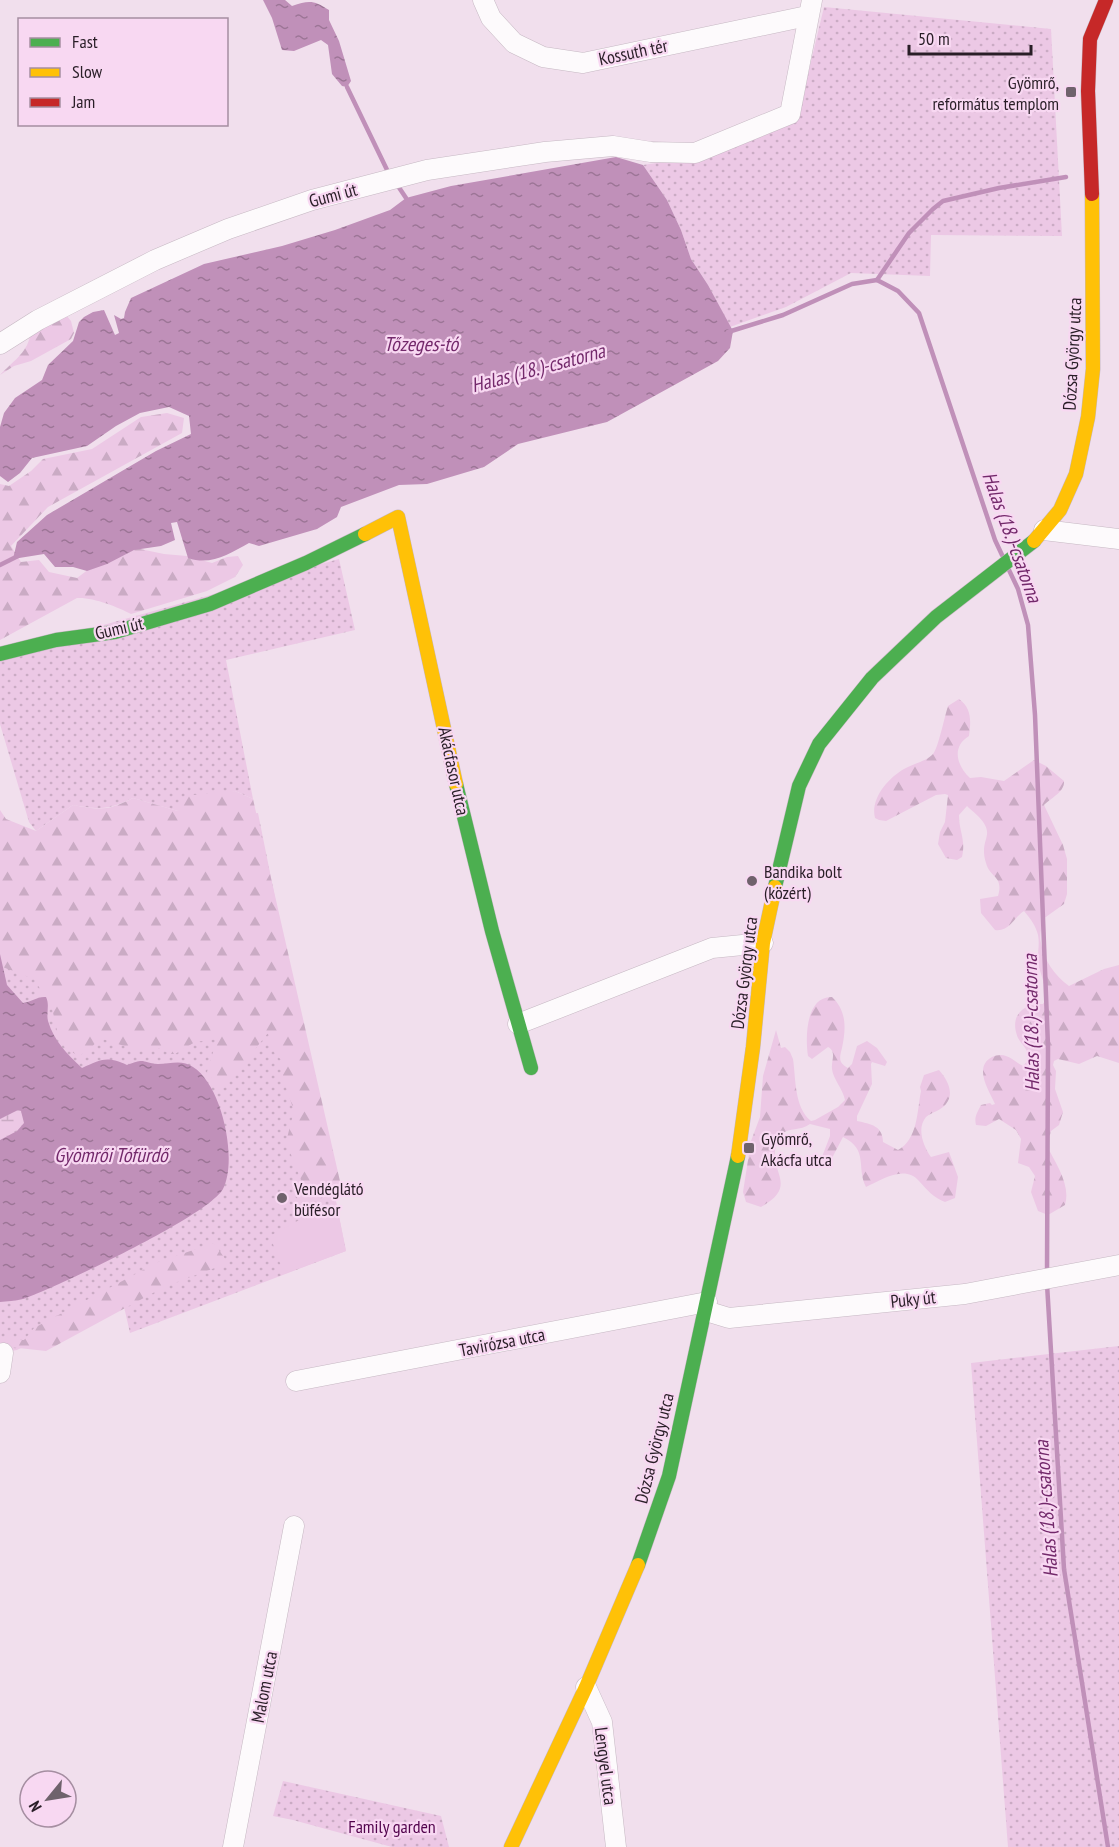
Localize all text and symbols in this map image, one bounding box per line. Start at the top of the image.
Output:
legend [18,18,228,126]
scale bar [909,18,1030,56]
text: 50 m [918,27,950,50]
text: Fast [72,30,98,53]
street label: Kossuth tér [596,33,670,71]
text: Slow [72,60,103,83]
place label: Gyömrő, református templom [932,71,1059,115]
marker: Gyömrő, református templom [1064,85,1078,99]
text: Jam [71,90,95,113]
street label: Gumi út [306,178,360,212]
street label: Dózsa György utca [1058,297,1086,411]
water label: Tőzeges-tó [384,331,460,357]
water label: Halas (18.)-csatorna [468,337,609,398]
water label: Halas (18.)-csatorna [976,468,1048,607]
street label: Gumi út [93,611,145,645]
street label: Akácfasor utca [433,725,475,817]
place label: Bandika bolt (közért) [764,860,842,904]
marker: Bandika bolt (közért) [745,874,759,888]
street label: Dózsa György utca [726,916,762,1030]
water label: Halas (18.)-csatorna [1017,953,1045,1092]
place label: Gyömrő, Akácfa utca [761,1127,832,1171]
marker: Gyömrő, Akácfa utca [742,1141,756,1155]
water label: Gyömrői Tófürdő [54,1142,170,1168]
place label: Vendéglátó büfésor [293,1177,364,1221]
marker: Vendéglátó büfésor [275,1191,289,1205]
street label: Puky út [889,1285,937,1313]
street label: Tavirózsa utca [457,1322,547,1362]
street label: Dózsa György utca [629,1390,679,1506]
water label: Halas (18.)-csatorna [1028,1439,1064,1578]
street label: Malom utca [246,1649,282,1725]
street label: Lengyel utca [590,1726,622,1806]
north arrow [18,1769,78,1829]
text: N [24,1798,46,1815]
park label: Family garden [348,1815,436,1838]

